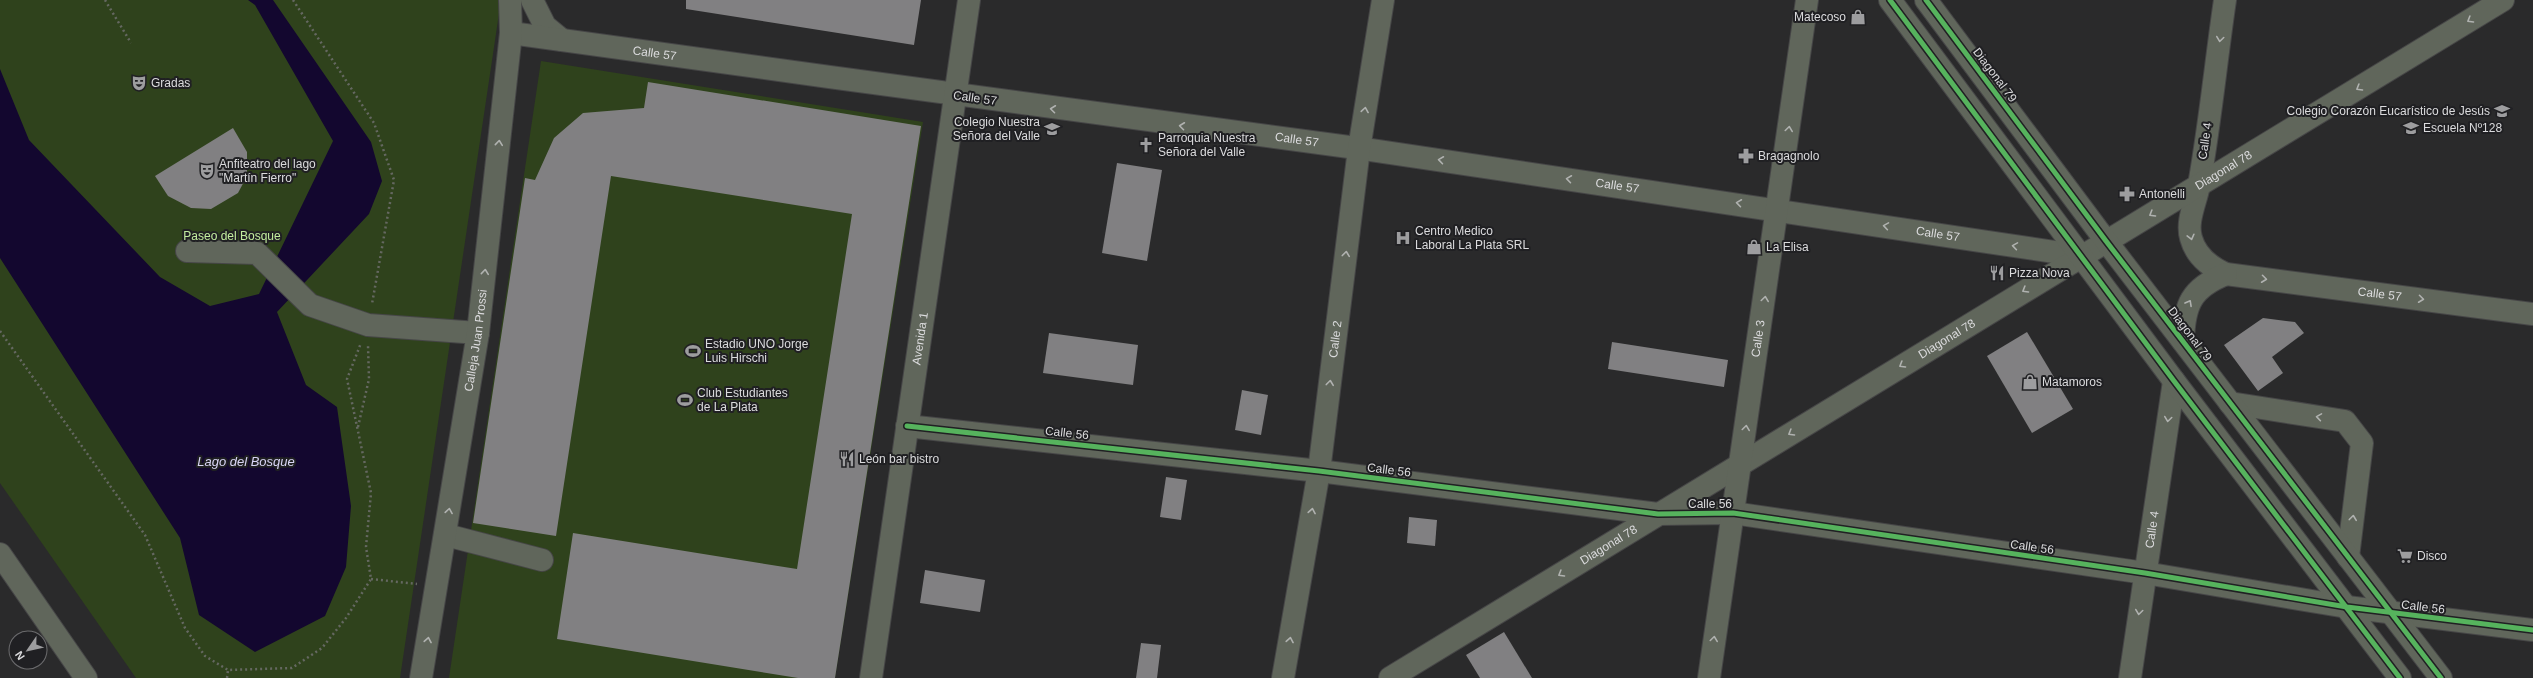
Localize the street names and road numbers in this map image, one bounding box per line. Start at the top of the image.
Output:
street label: Calle 57 [632,43,678,63]
street label: Diagonal 79 [1970,45,2020,105]
street label: Calle 57 [952,88,998,108]
street label: Calle 4 [2195,121,2215,160]
street label: Calle 57 [1274,130,1320,150]
street label: Diagonal 78 [2192,147,2255,193]
street label: Calle 57 [1595,176,1641,196]
street label: Calle 57 [1915,224,1961,244]
street label: Calle 57 [2357,284,2403,304]
street label: Calleja Juan Prossi [461,289,490,392]
street label: Diagonal 79 [2165,304,2215,364]
street label: Avenida 1 [909,311,931,366]
street label: Diagonal 78 [1916,316,1978,361]
street label: Calle 2 [1326,319,1345,359]
street label: Calle 3 [1748,319,1768,358]
street label: Calle 56 [1044,424,1090,442]
street label: Calle 56 [1366,460,1412,480]
street label: Calle 56 [1688,497,1732,511]
street label: Calle 4 [2142,510,2162,549]
street label: Diagonal 78 [1578,522,1640,567]
street label: Calle 56 [2009,537,2055,557]
street label: Calle 56 [2400,597,2446,617]

